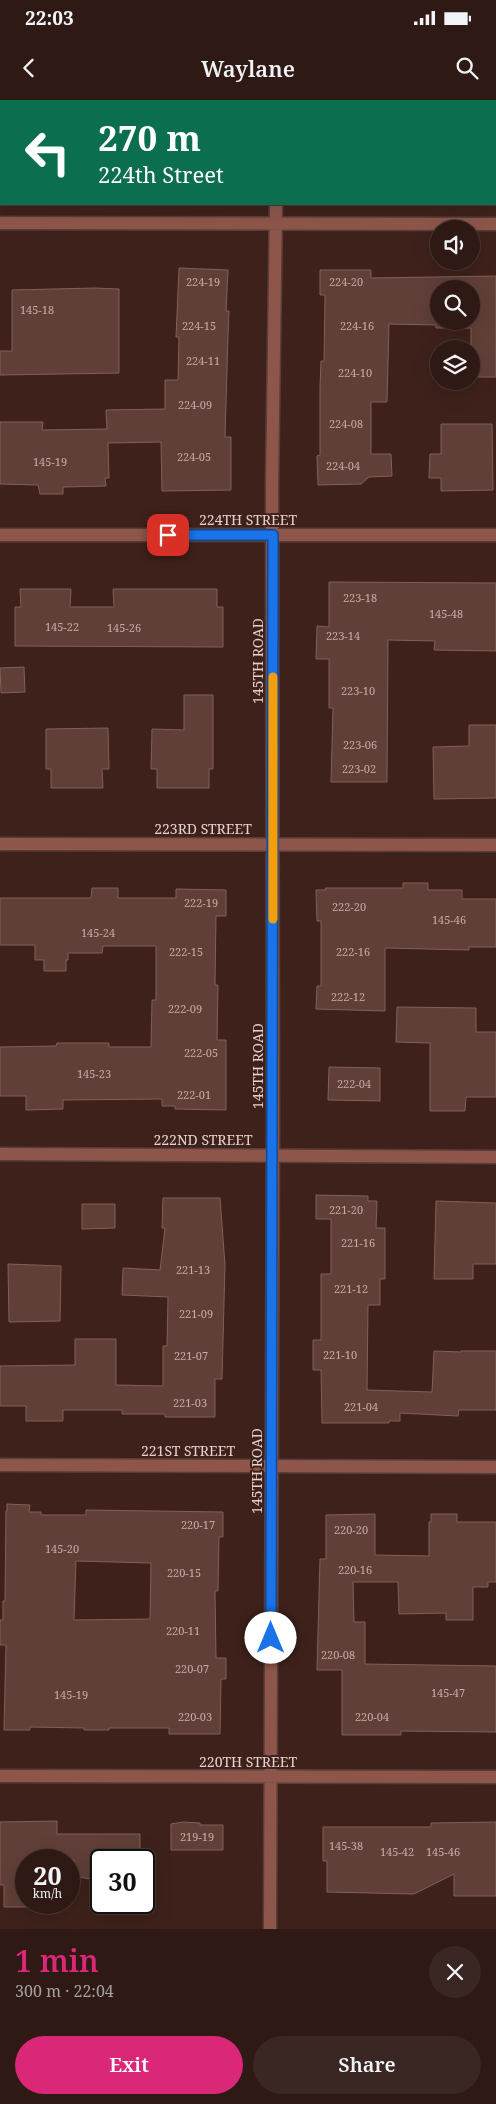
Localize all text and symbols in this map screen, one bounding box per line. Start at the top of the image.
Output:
text: 22:03 [25,5,74,31]
text: Waylane [201,53,295,83]
icon: back [15,54,43,82]
icon: search [453,54,481,82]
text: 270 m [98,114,201,161]
icon: left [15,120,80,185]
text: 224th Street [98,159,224,189]
map controls [430,220,480,390]
button: sound [430,220,480,270]
house number: 224-19 [186,274,220,289]
house number: 224-20 [329,274,363,289]
button: search [430,280,480,330]
house number: 145-18 [20,302,54,317]
house number: 224-15 [182,318,216,333]
house number: 224-16 [340,318,374,333]
button: layers [430,340,480,390]
house number: 224-11 [186,353,220,368]
house number: 224-10 [338,365,372,380]
house number: 224-09 [178,397,212,412]
house number: 224-08 [329,416,363,431]
house number: 224-05 [177,449,211,464]
house number: 145-19 [33,454,67,469]
house number: 224-04 [326,458,360,473]
street label: 224TH STREET [199,510,297,529]
pin [147,514,189,556]
icon: arrive [154,521,182,549]
house number: 223-18 [343,590,377,605]
house number: 145-48 [429,606,463,621]
street label: 145TH ROAD [248,618,267,704]
house number: 145-22 [45,619,79,634]
house number: 145-26 [107,620,141,635]
house number: 223-14 [326,628,360,643]
house number: 223-10 [341,683,375,698]
house number: 223-06 [343,737,377,752]
house number: 223-02 [342,761,376,776]
street label: 223RD STREET [154,819,252,838]
house number: 222-19 [184,895,218,910]
house number: 222-20 [332,899,366,914]
house number: 145-46 [432,912,466,927]
house number: 145-24 [81,925,115,940]
house number: 222-15 [169,944,203,959]
house number: 222-16 [336,944,370,959]
house number: 222-12 [331,989,365,1004]
house number: 222-09 [168,1001,202,1016]
street label: 145TH ROAD [248,1023,267,1109]
house number: 222-05 [184,1045,218,1060]
house number: 145-23 [77,1066,111,1081]
house number: 222-04 [337,1076,371,1091]
house number: 222-01 [177,1087,211,1102]
street label: 222ND STREET [153,1130,253,1149]
house number: 221-20 [329,1202,363,1217]
house number: 221-16 [341,1235,375,1250]
house number: 221-13 [176,1262,210,1277]
house number: 221-12 [334,1281,368,1296]
house number: 221-09 [179,1306,213,1321]
house number: 221-10 [323,1347,357,1362]
house number: 221-07 [174,1348,208,1363]
house number: 221-03 [173,1395,207,1410]
house number: 221-04 [344,1399,378,1414]
street label: 145TH ROAD [247,1428,266,1514]
street label: 221ST STREET [141,1441,235,1460]
house number: 220-17 [181,1517,215,1532]
house number: 220-20 [334,1522,368,1537]
house number: 145-20 [45,1541,79,1556]
house number: 220-16 [338,1562,372,1577]
house number: 220-15 [167,1565,201,1580]
position arrow [244,1611,296,1663]
house number: 220-11 [166,1623,200,1638]
house number: 220-08 [321,1647,355,1662]
house number: 220-07 [175,1661,209,1676]
house number: 145-47 [431,1685,465,1700]
house number: 145-19 [54,1687,88,1702]
house number: 220-03 [178,1709,212,1724]
house number: 220-04 [355,1709,389,1724]
street label: 220TH STREET [199,1752,297,1771]
house number: 219-19 [180,1829,214,1844]
house number: 145-38 [329,1838,363,1853]
house number: 145-42 [380,1844,414,1859]
house number: 145-46 [426,1844,460,1859]
speed limit sign: 30 [90,1849,155,1914]
text: 20 [33,1858,62,1892]
text: km/h [33,1885,62,1902]
text: 1 min [15,1940,99,1981]
button: close [429,1946,481,1998]
text: 300 m · 22:04 [15,1980,114,2002]
button: Exit [15,2036,243,2094]
button: Share [253,2036,481,2094]

